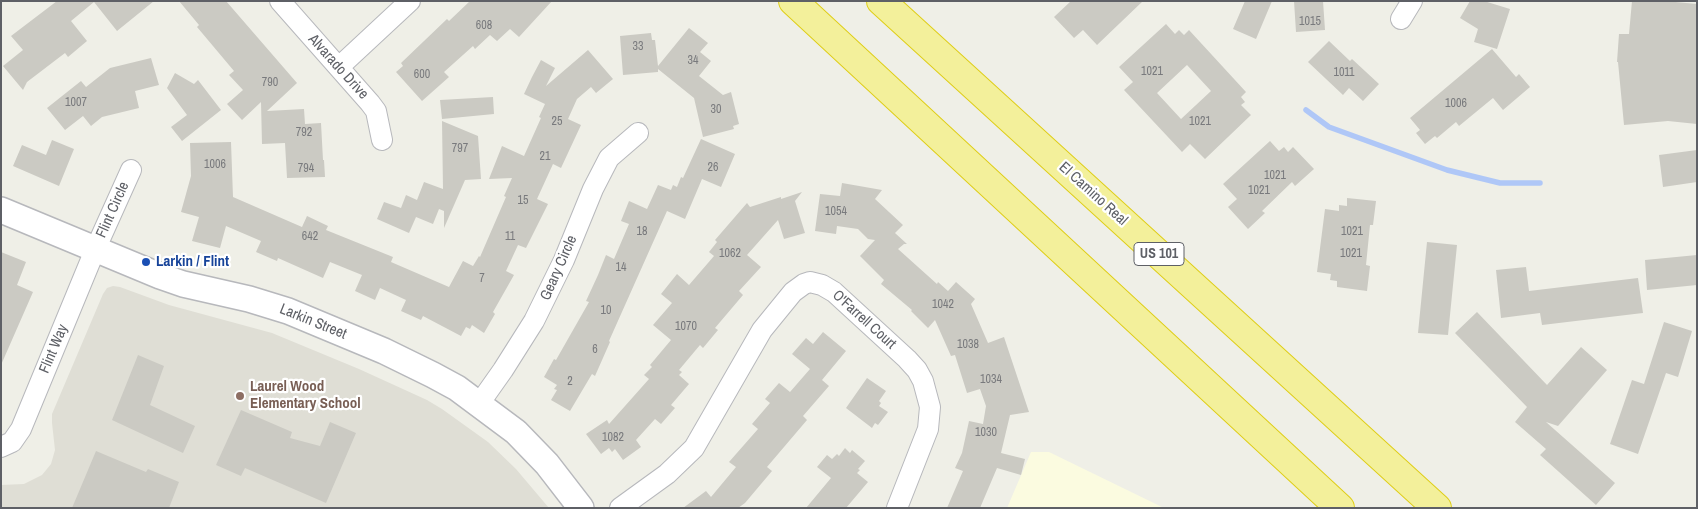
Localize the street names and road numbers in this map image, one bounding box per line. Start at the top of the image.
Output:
street label: Alvarado Drive [304,31,372,103]
street label: El Camino Real [1055,158,1131,230]
street label: Flint Circle [93,179,133,241]
street label: Geary Circle [537,233,581,303]
road number: US 101 [1134,242,1184,266]
street label: O'Farrell Court [828,287,900,353]
street label: Larkin Street [277,300,349,344]
street label: Flint Way [36,322,72,376]

